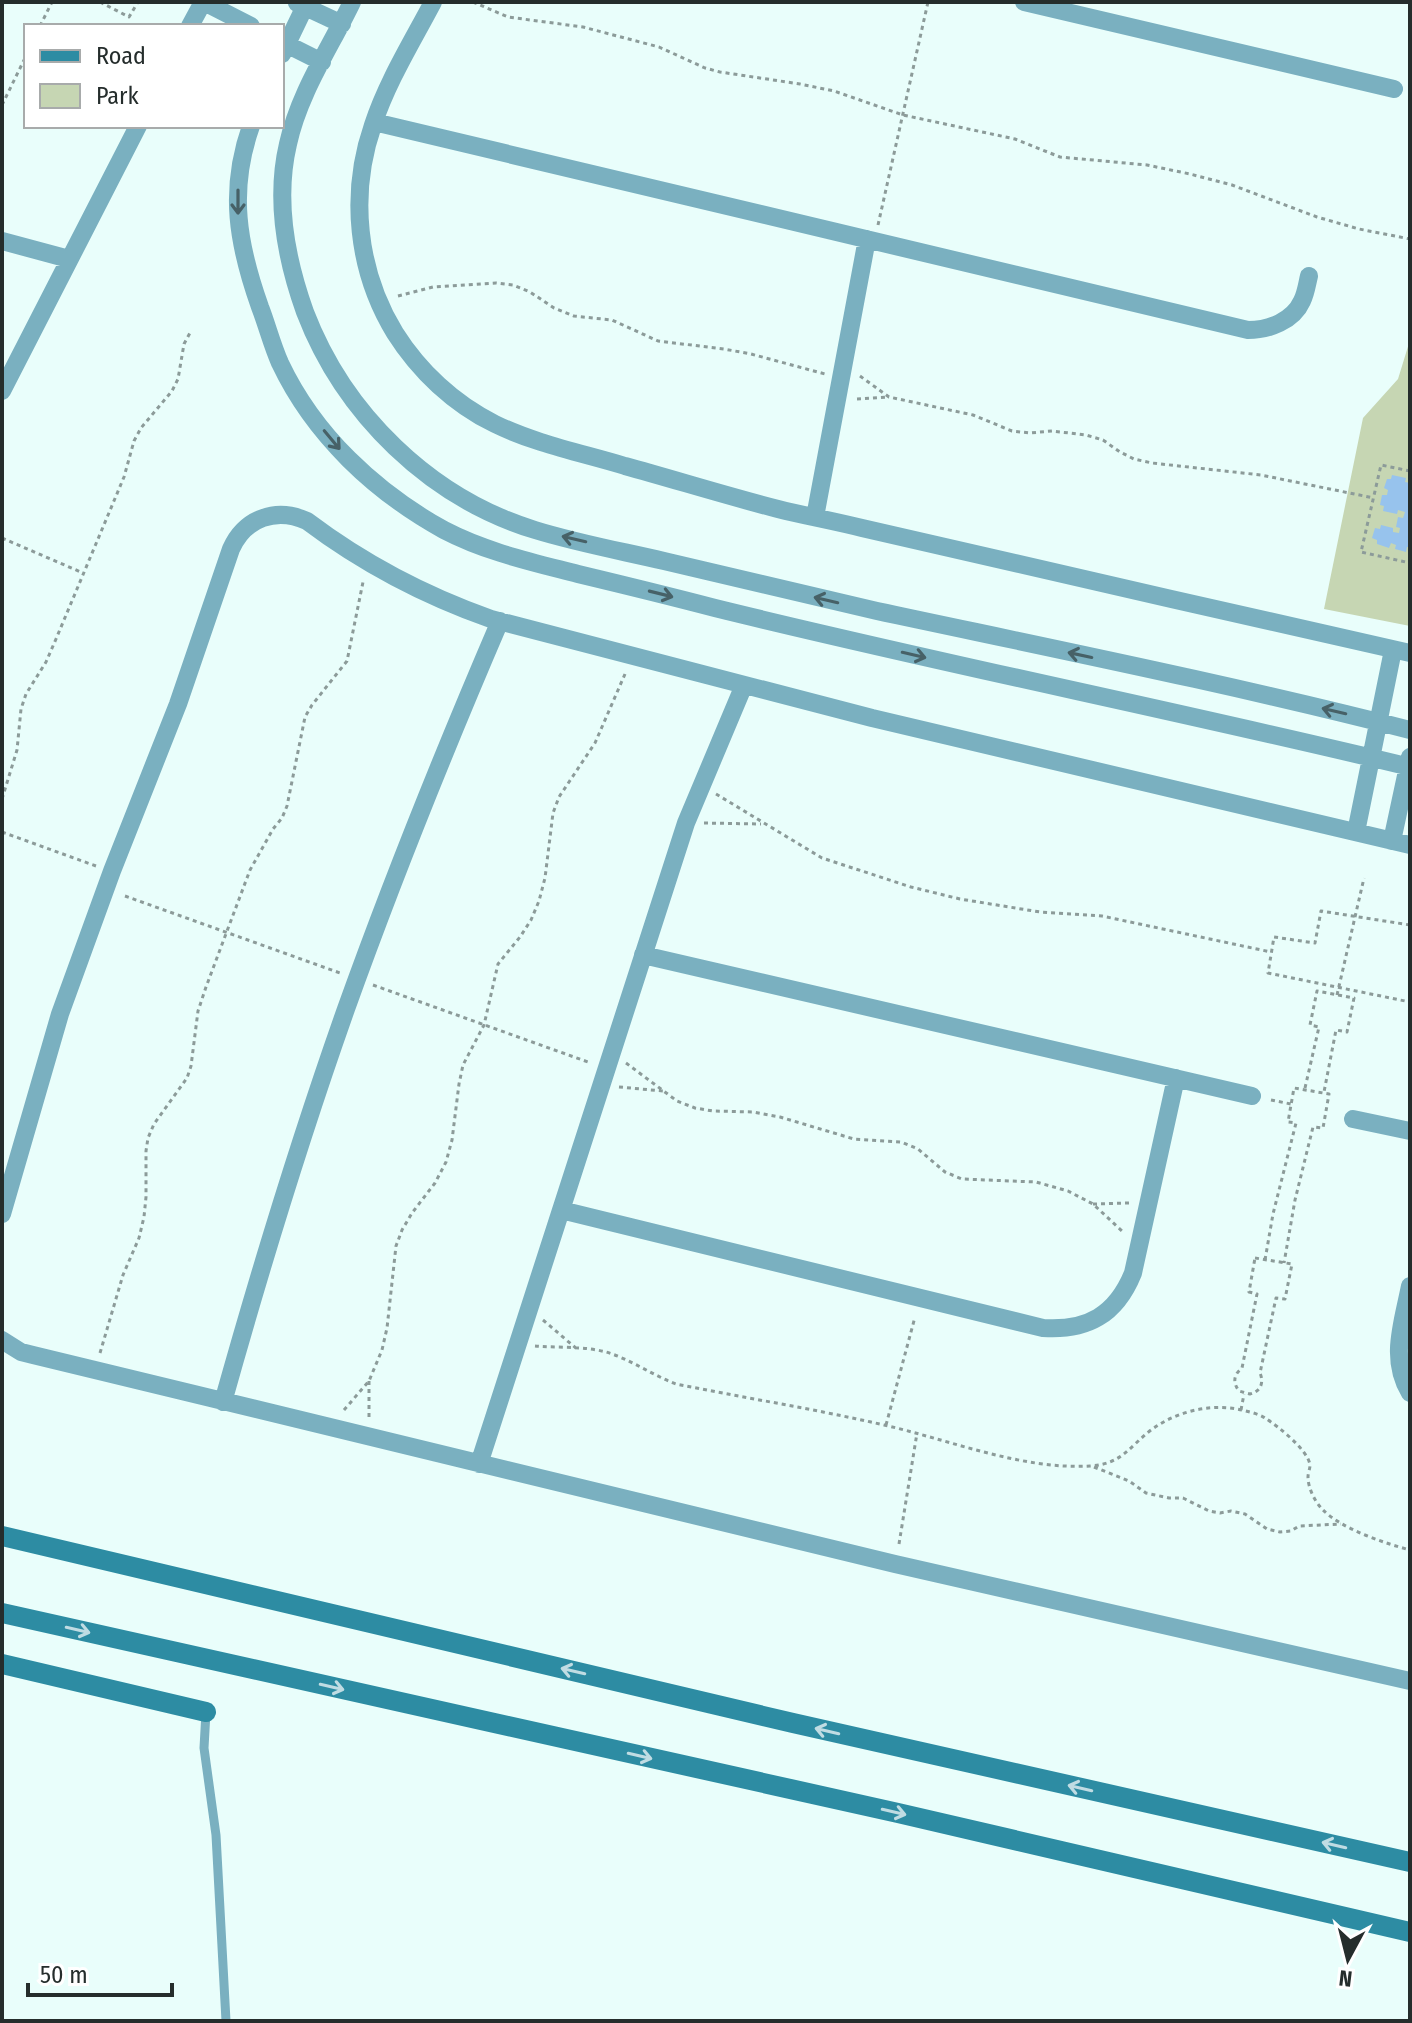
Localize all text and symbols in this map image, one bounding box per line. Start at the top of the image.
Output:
legend [24,24,284,128]
text: Road [96,42,146,70]
text: Park [96,82,139,110]
one-way arrow [230,188,246,215]
one-way arrow [323,429,341,450]
one-way arrow [561,531,587,546]
one-way arrow [648,588,674,603]
one-way arrow [814,592,840,607]
one-way arrow [1068,647,1094,662]
one-way arrow [901,648,926,663]
one-way arrow [1322,703,1348,718]
one-way arrow [65,1623,90,1638]
one-way arrow [561,1663,587,1678]
one-way arrow [319,1680,344,1695]
one-way arrow [814,1723,840,1738]
one-way arrow [627,1749,653,1764]
one-way arrow [1068,1780,1094,1795]
one-way arrow [881,1805,906,1820]
one-way arrow [1322,1837,1347,1852]
north arrow [1308,1919,1388,1999]
scale bar [28,1947,172,1997]
text: 50 m [40,1961,88,1989]
text: N [1337,1964,1354,1993]

